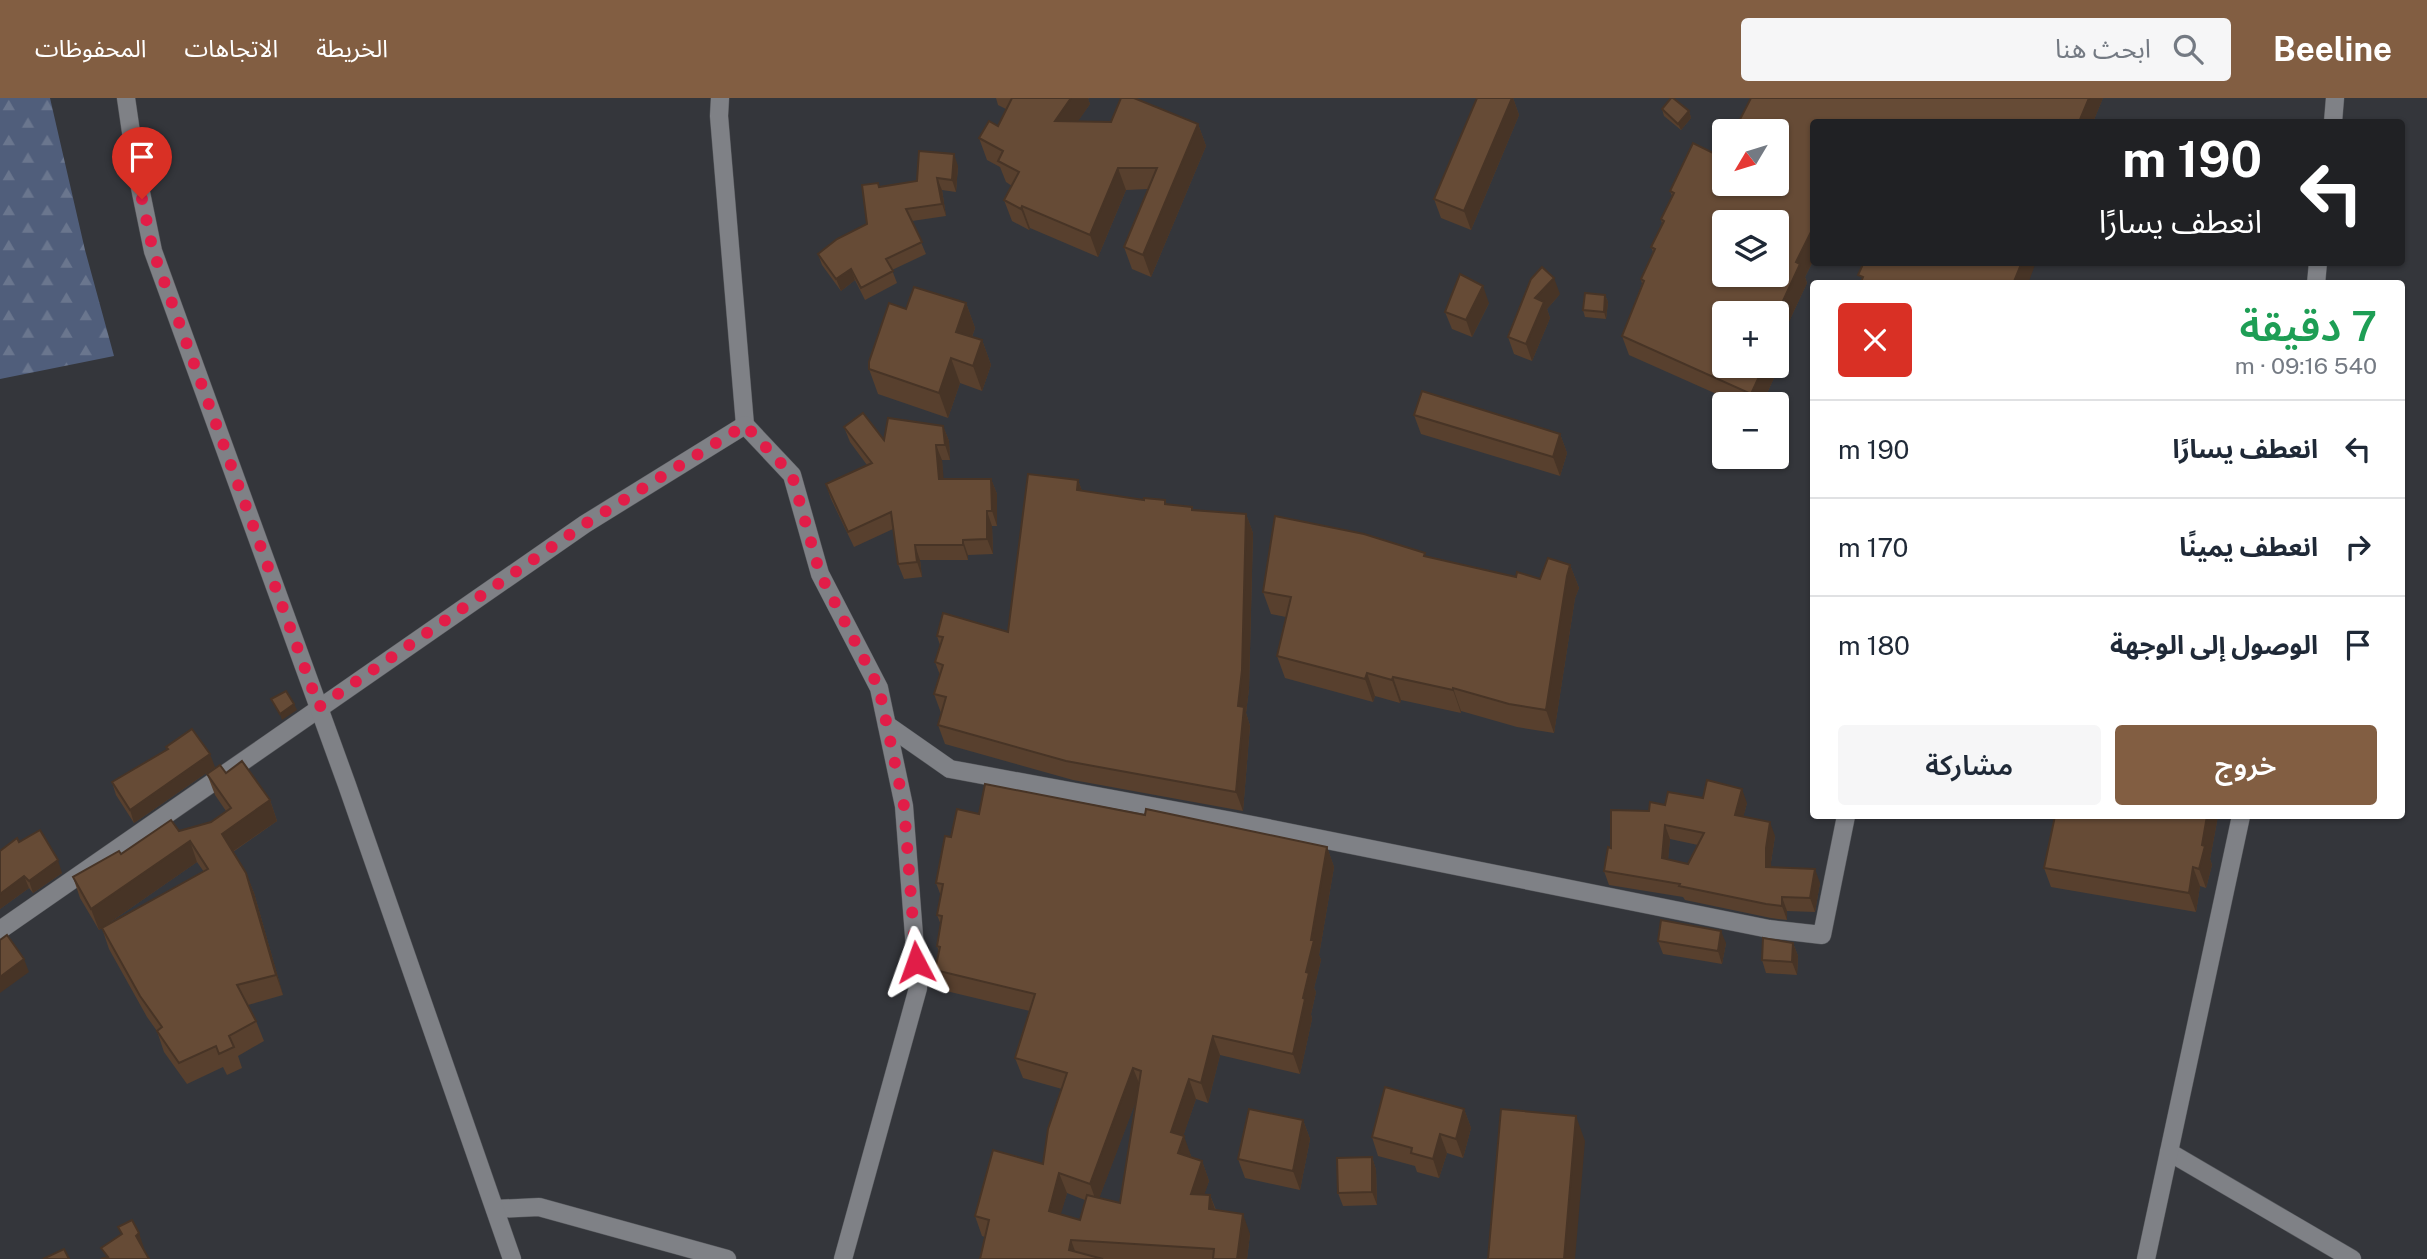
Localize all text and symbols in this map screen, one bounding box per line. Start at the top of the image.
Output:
search box [1741,18,2231,81]
icon: search [2169,30,2207,68]
text: Beeline [2273,30,2392,68]
text: ابحث هنا [2055,33,2151,64]
text: المحفوظات [35,34,146,62]
text: الاتجاهات [184,34,278,62]
text: الخريطة [316,34,388,62]
north arrow [1712,119,1788,196]
map controls [1712,119,1789,469]
pin [112,127,172,199]
text: 190 m [2122,130,2262,188]
icon: arrive [123,138,161,176]
icon: left [2286,147,2377,238]
text: انعطف يسارًا [2099,203,2262,240]
button: layers [1712,210,1789,287]
button: + [1712,301,1789,378]
text: 7 دقيقة [2239,301,2377,350]
button: close [1838,303,1912,377]
text: 540 m · 09:16 [2235,352,2377,379]
button: − [1712,392,1789,469]
icon: left [2339,430,2377,468]
text: انعطف يسارًا [2172,433,2318,464]
text: 190 m [1838,434,1909,465]
icon: right [2339,528,2377,566]
text: انعطف يمينًا [2179,531,2318,562]
text: 170 m [1838,532,1908,563]
icon: arrive [2339,626,2377,664]
text: الوصول إلى الوجهة [2110,629,2318,660]
text: 180 m [1838,630,1910,661]
button: مشاركة [1838,725,2101,805]
button: خروج [2115,725,2377,805]
position arrow [879,925,953,999]

